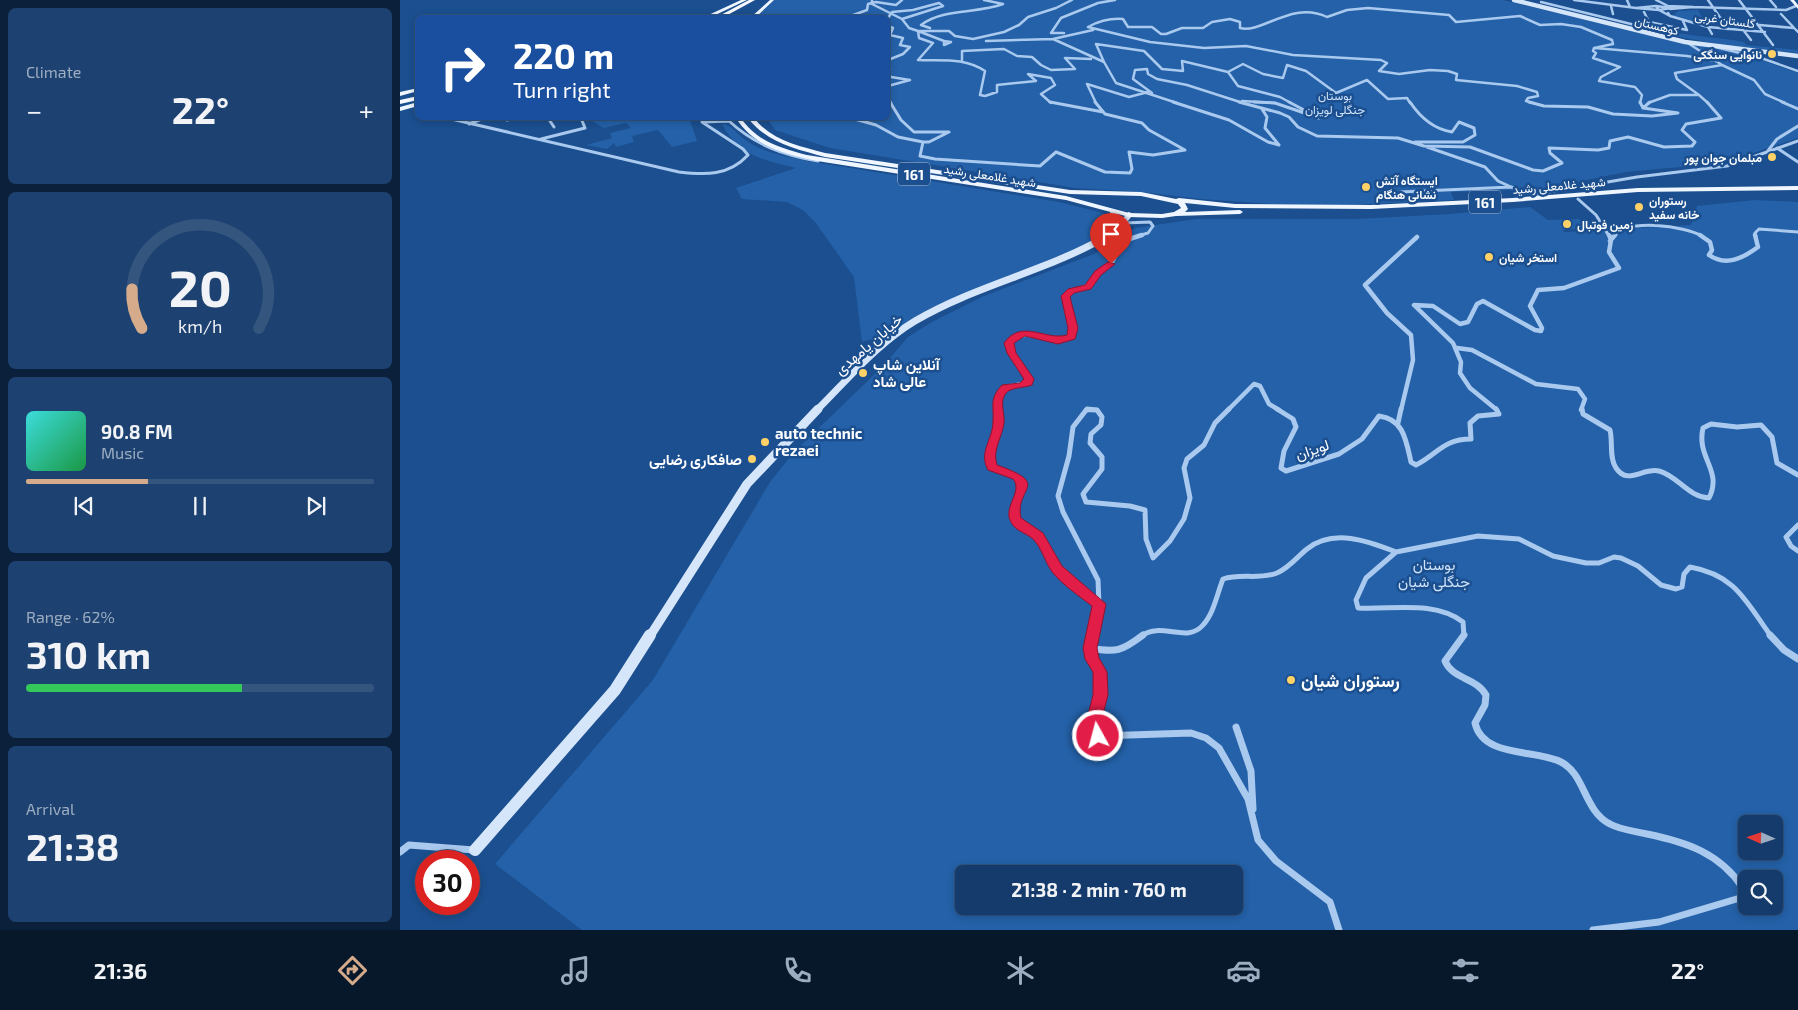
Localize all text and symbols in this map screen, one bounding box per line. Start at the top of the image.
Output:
street label: گلستان غربی [1694,8,1756,32]
street label: کوهستان [1633,13,1681,39]
text: 220 m [513,34,614,76]
icon: right [430,35,495,100]
place label: نانوایی سنگکی [1693,47,1762,63]
marker: نانوایی سنگکی [1766,48,1778,60]
text: Climate [26,62,81,81]
text: Turn right [513,76,611,102]
text: 22° [172,86,229,132]
park label: بوستان جنگلی لویزان [1305,88,1365,118]
text: − [26,93,42,127]
text: + [359,93,374,127]
place label: مبلمان جوان پور [1683,150,1762,166]
marker: مبلمان جوان پور [1766,151,1778,163]
street label: شهید غلامعلی رشید [943,161,1037,191]
road number: 161 [898,162,930,185]
place label: ایستگاه آتش نشانی هنگام [1376,173,1438,203]
street label: شهید غلامعلی رشید [1512,174,1606,198]
marker: ایستگاه آتش نشانی هنگام [1360,181,1372,193]
road number: 161 [1469,190,1501,213]
place label: رستوران خانه سفید [1649,193,1699,222]
marker: رستوران خانه سفید [1633,201,1645,213]
pin [1090,213,1132,264]
place label: زمین فوتبال [1577,217,1633,233]
marker: زمین فوتبال [1561,218,1573,230]
icon: arrive [1097,220,1125,248]
place label: استخر شیان [1499,250,1557,266]
marker: استخر شیان [1483,251,1495,263]
text: 20 [168,255,232,317]
street label: خیابان یامهدی [830,310,907,380]
text: km/h [178,315,222,337]
place label: آنلاین شاپ عالی شاد [873,355,941,391]
marker: آنلاین شاپ عالی شاد [857,367,869,379]
text: 90.8 FM [101,420,173,443]
place label: auto technic rezaei [775,424,863,459]
street label: لویزان [1293,435,1332,464]
marker: auto technic rezaei [759,436,771,448]
text: Music [101,443,144,462]
place label: صافکاری رضایی [649,450,742,469]
marker: صافکاری رضایی [746,453,758,465]
icon: previous [70,492,98,520]
icon: pause [186,492,214,520]
icon: next [302,492,330,520]
park label: بوستان جنگلی شیان [1398,555,1470,592]
text: Range · 62% [26,607,115,626]
text: 310 km [26,631,151,677]
place label: رستوران شیان [1301,669,1400,692]
marker: رستوران شیان [1285,674,1297,686]
position arrow [1071,709,1123,761]
text: Arrival [26,799,75,818]
north arrow [1738,815,1782,860]
map controls [1738,815,1783,915]
text: 21:38 [26,823,119,869]
speed limit sign: 30 [415,850,480,915]
button: search [1738,870,1783,915]
text: 21:38 · 2 min · 760 m [1011,878,1187,901]
icon: directions [335,953,370,988]
icon: music [558,953,593,988]
icon: phone [780,953,815,988]
icon: climate [1003,953,1038,988]
icon: car [1226,953,1261,988]
icon: filters [1448,953,1483,988]
text: 21:36 [94,957,147,983]
text: 22° [1671,957,1704,983]

